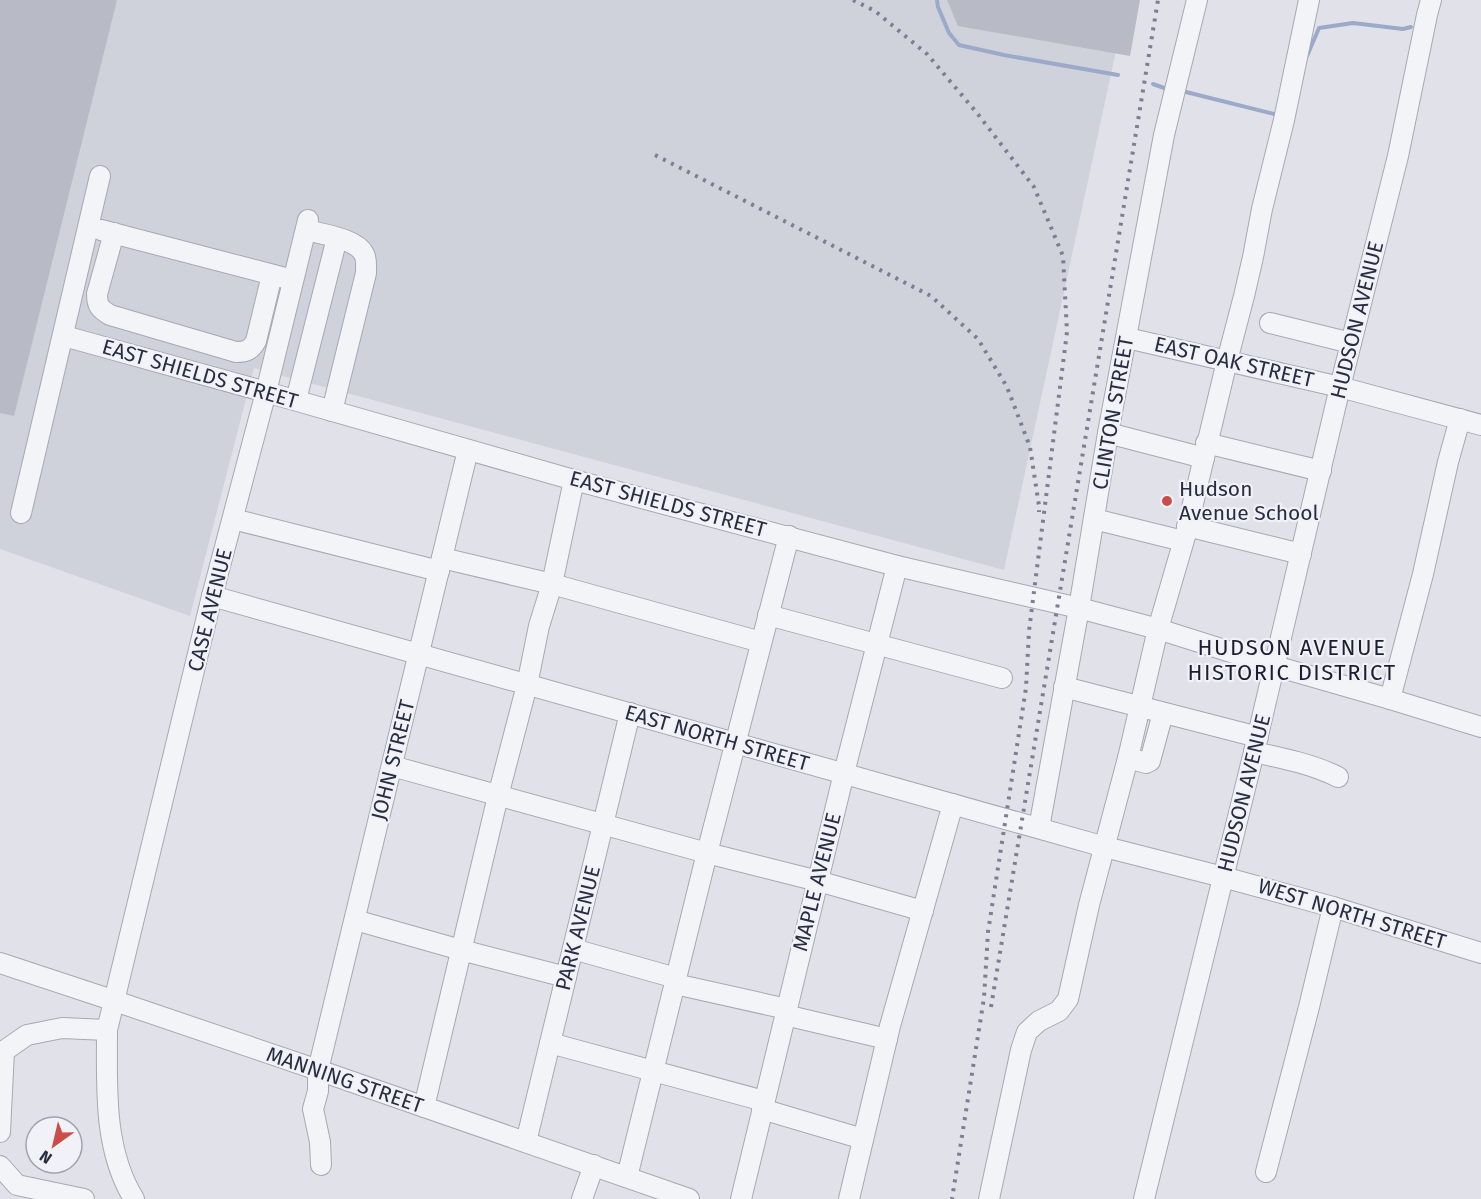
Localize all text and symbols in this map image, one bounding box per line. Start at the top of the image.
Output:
street label: HUDSON AVENUE [1325,238,1389,402]
street label: EAST OAK STREET [1152,331,1316,393]
street label: EAST SHIELDS STREET [99,334,301,414]
street label: CLINTON STREET [1087,334,1139,492]
street label: EAST SHIELDS STREET [567,465,769,543]
place label: Hudson Avenue School [1179,476,1319,526]
marker: Hudson Avenue School [1160,494,1174,508]
street label: CASE AVENUE [182,546,238,674]
district label: HUDSON AVENUE HISTORIC DISTRICT [1187,634,1397,686]
street label: JOHN STREET [366,697,421,823]
street label: EAST NORTH STREET [622,699,812,777]
street label: HUDSON AVENUE [1212,711,1276,875]
street label: MAPLE AVENUE [787,810,847,954]
street label: PARK AVENUE [550,863,606,993]
street label: WEST NORTH STREET [1255,873,1449,955]
street label: MANNING STREET [263,1041,427,1119]
north arrow [24,1115,84,1175]
text: N [36,1146,56,1168]

